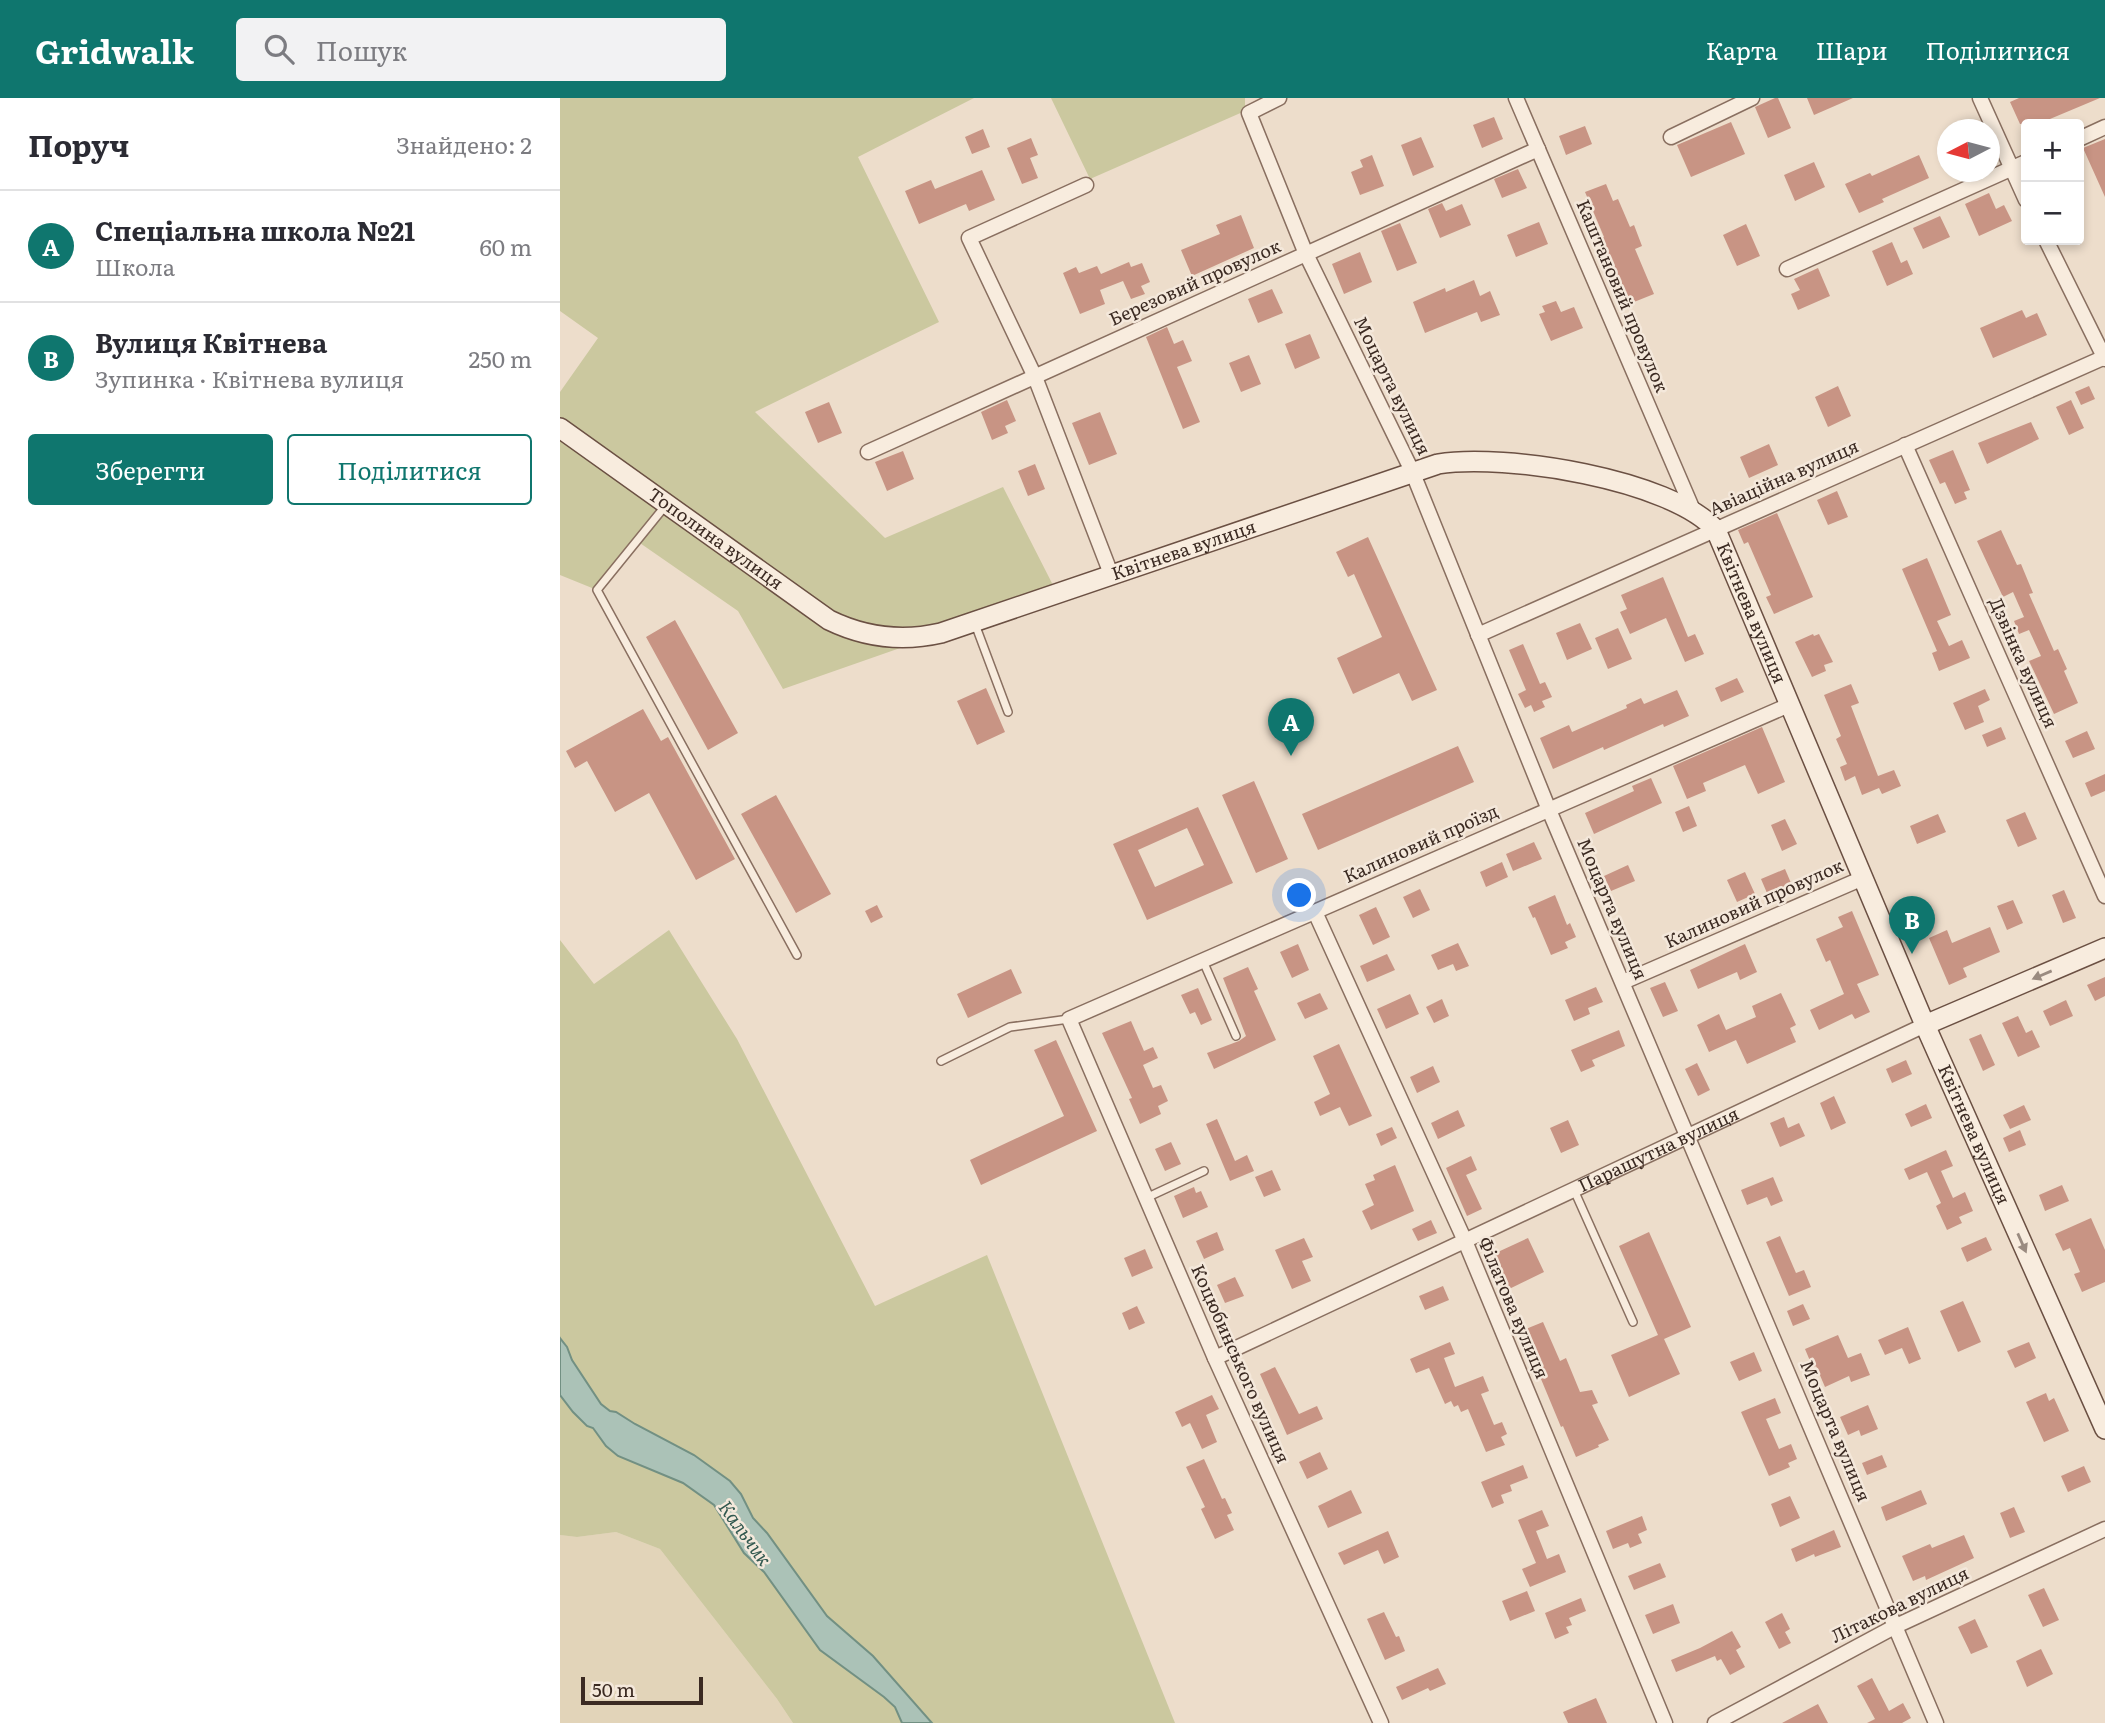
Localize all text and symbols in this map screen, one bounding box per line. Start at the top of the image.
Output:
search box [236,18,726,81]
text: Gridwalk [35,25,194,74]
icon: search [260,30,298,68]
text: Пошук [316,30,407,69]
text: Карта [1706,32,1778,67]
text: Шари [1816,32,1888,67]
text: Поділитися [1926,32,2070,67]
north arrow [1937,119,2000,182]
map controls [2021,119,2084,245]
button: + [2021,119,2084,182]
text: Поруч [28,122,129,166]
text: Знайдено: 2 [396,127,532,161]
button: − [2021,182,2084,245]
street label: Каштановий провулок [1570,195,1676,396]
text: Спеціальна школа №21 [95,210,415,249]
text: A [42,229,60,263]
text: 60 m [479,229,532,263]
street label: Березовий провулок [1104,231,1285,332]
text: Школа [95,249,175,283]
street label: Моцарта вулиця [1348,311,1439,459]
text: Вулиця Квітнева [95,322,327,361]
text: B [43,341,59,375]
text: 250 m [468,341,532,375]
text: Зупинка · Квітнева вулиця [95,361,404,395]
street label: Авіаційна вулиця [1704,432,1862,522]
button: Зберегти [28,434,273,505]
button: Поділитися [287,434,532,505]
street label: Тополина вулиця [643,480,790,595]
street label: Квітнева вулиця [1107,512,1259,586]
street label: Квітнева вулиця [1711,538,1794,687]
street label: Дзвінка вулиця [1983,593,2065,732]
pin: A [1268,698,1314,756]
street label: Калиновий проїзд [1339,796,1502,889]
street label: Моцарта вулиця [1571,833,1655,983]
street label: Калиновий провулок [1660,851,1848,954]
your location [1282,878,1316,912]
pin: B [1889,896,1935,954]
one-way arrow [2032,970,2053,981]
street label: Квітнева вулиця [1932,1059,2018,1208]
street label: Парашутна вулиця [1573,1099,1743,1198]
street label: Філатова вулиця [1472,1232,1557,1383]
one-way arrow [2016,1233,2028,1253]
street label: Коцюбинського вулиця [1185,1260,1297,1467]
street label: Моцарта вулиця [1794,1355,1878,1505]
water label: Кальчик [713,1494,779,1571]
street label: Літакова вулиця [1826,1559,1973,1649]
scale bar [581,1674,704,1706]
text: 50 m [592,1675,635,1703]

